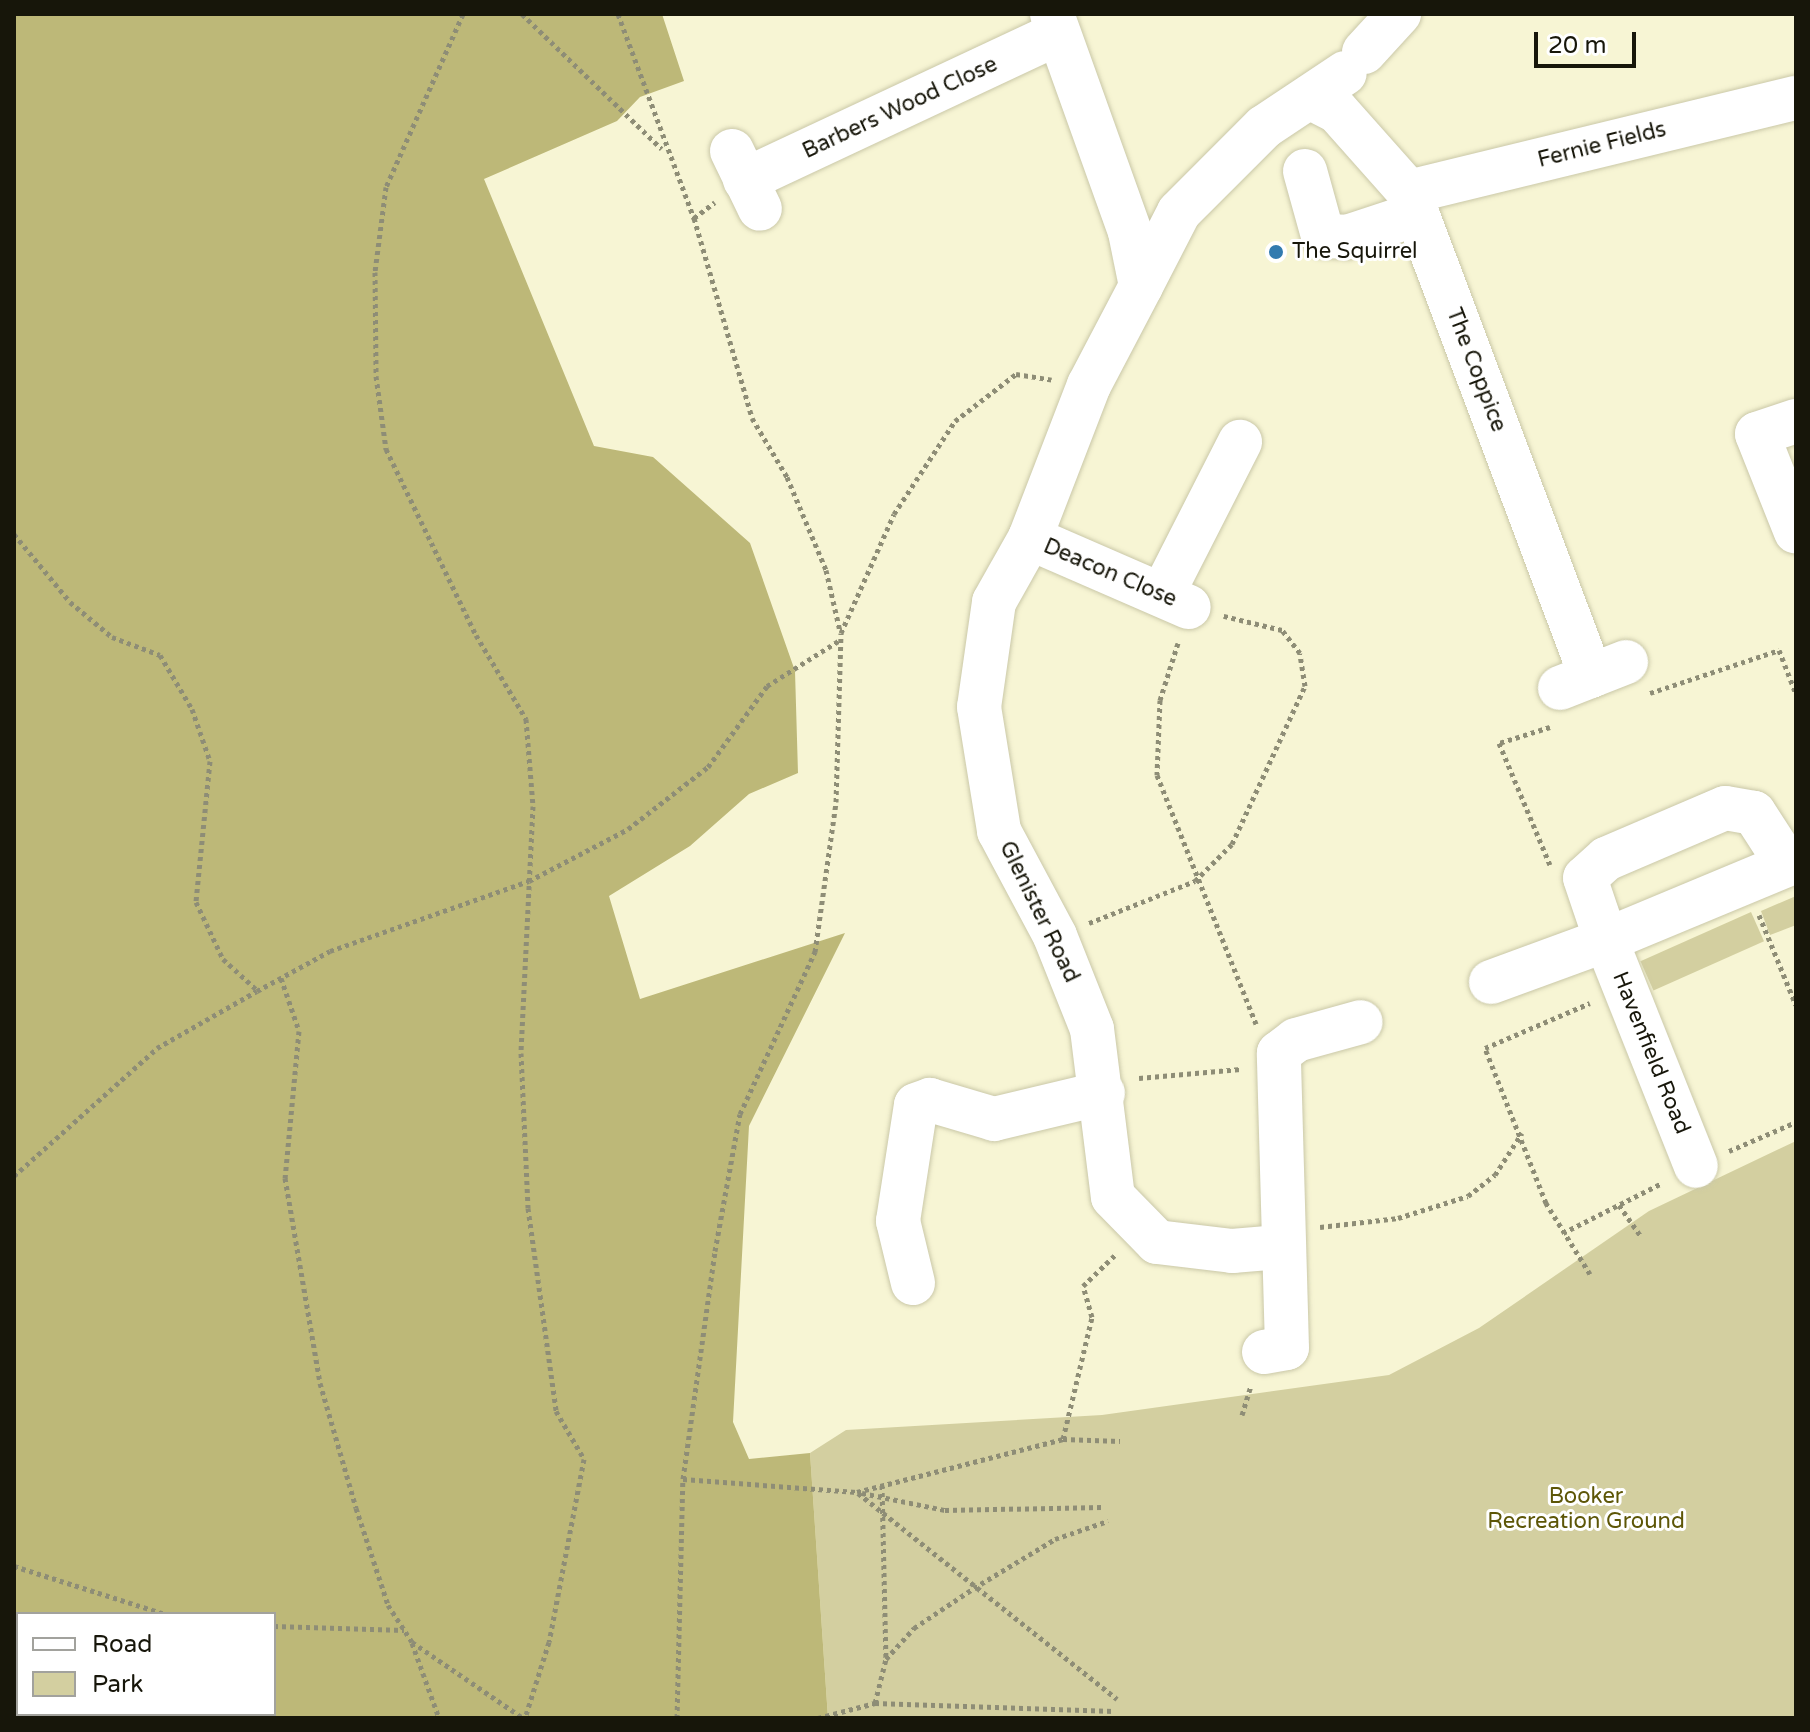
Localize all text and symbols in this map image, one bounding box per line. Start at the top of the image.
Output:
scale bar [1538,16,1640,66]
text: 20 m [1548,31,1606,60]
street label: Barbers Wood Close [798,51,1002,165]
street label: Fernie Fields [1535,116,1669,174]
place label: The Squirrel [1292,239,1418,265]
marker: The Squirrel [1267,243,1285,261]
street label: The Coppice [1440,304,1512,436]
street label: Deacon Close [1039,533,1181,613]
street label: Glenister Road [993,837,1085,987]
street label: Havenfield Road [1606,968,1696,1138]
park label: Booker Recreation Ground [1487,1483,1685,1534]
legend [16,1612,276,1716]
text: Road [92,1630,152,1659]
text: Park [92,1670,143,1699]

